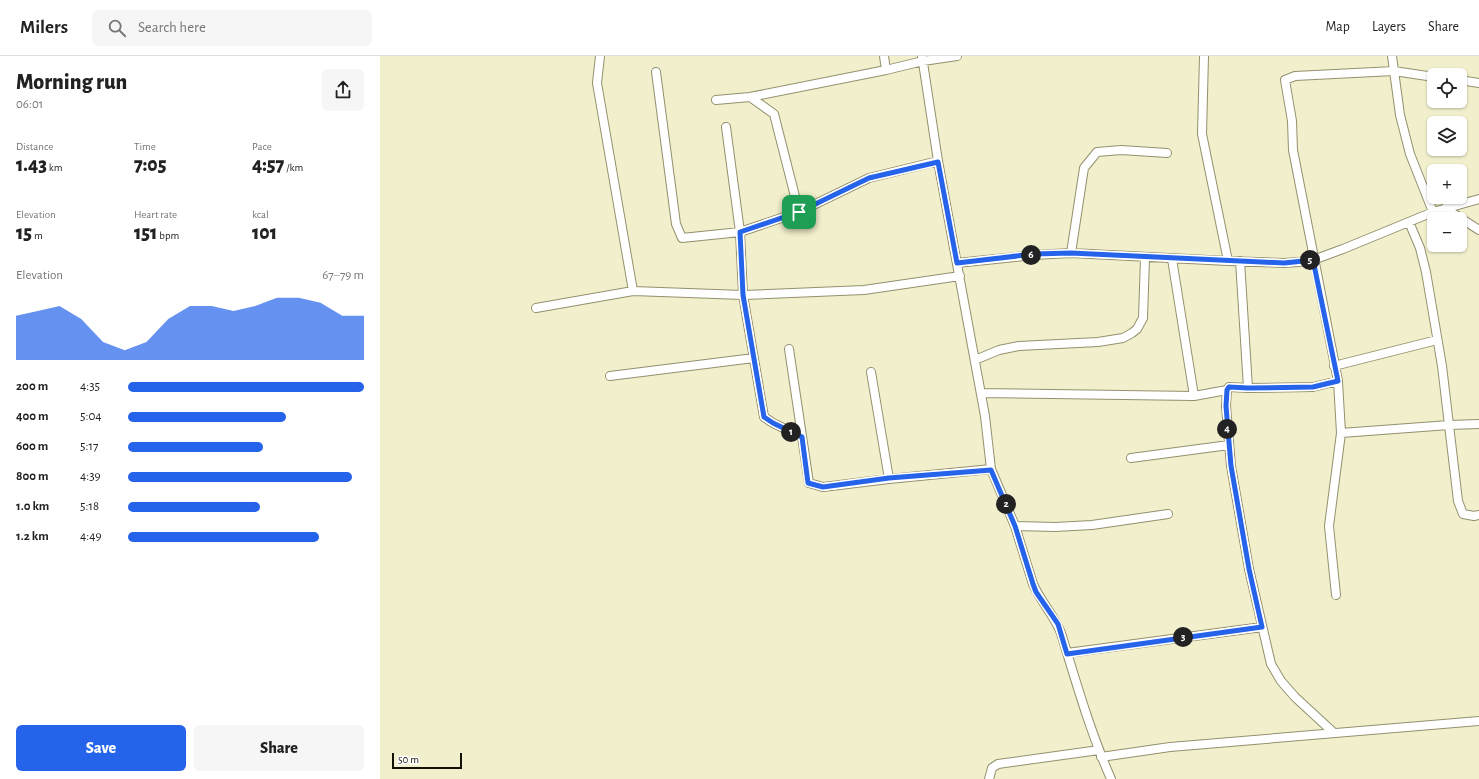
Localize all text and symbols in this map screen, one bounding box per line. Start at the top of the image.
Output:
search box [92,10,372,46]
icon: search [106,17,128,39]
text: Milers [20,18,68,37]
text: Search here [138,20,206,35]
text: Map [1325,20,1350,34]
text: Layers [1372,20,1406,34]
text: Share [1428,20,1459,34]
map controls [1427,68,1467,252]
button: locate [1427,68,1467,108]
button: share [322,69,364,111]
text: Morning run [16,71,127,93]
text: 06:01 [16,98,43,111]
button: layers [1427,116,1467,156]
text: Distance [16,141,53,152]
text: Time [134,141,156,152]
text: Pace [252,141,272,152]
text: 1.43 [16,155,47,175]
text: 7:05 [134,155,166,175]
text: 4:57 [252,155,284,175]
text: km [47,162,63,173]
text: /km [284,162,303,173]
button: + [1427,164,1467,204]
pin [782,195,816,229]
icon: arrive [788,201,810,223]
text: Elevation [16,209,56,220]
text: Heart rate [134,209,177,220]
text: kcal [252,209,269,220]
button: − [1427,212,1467,252]
text: 15 [16,223,32,243]
text: 151 [134,223,157,243]
text: 101 [252,223,277,243]
text: m [32,230,43,241]
text: bpm [157,230,179,241]
pin: 6 [1021,245,1041,265]
text: 6 [1028,249,1034,260]
pin: 5 [1300,250,1320,270]
text: 5 [1308,254,1312,265]
text: Elevation [16,269,63,282]
text: 67–79 m [322,269,364,282]
text: 200 m [16,380,48,393]
text: 4:35 [80,380,100,393]
text: 400 m [16,410,49,423]
text: 5:04 [80,410,102,423]
pin: 4 [1217,419,1237,439]
pin: 1 [781,422,801,442]
text: 4 [1224,423,1230,434]
text: 1 [789,426,793,437]
text: 600 m [16,440,48,453]
text: 5:17 [80,440,98,453]
text: 800 m [16,470,48,483]
text: 4:39 [80,470,101,483]
pin: 2 [996,494,1016,514]
text: 2 [1003,498,1009,509]
text: 1.0 km [16,500,49,513]
text: 5:18 [80,500,99,513]
text: 1.2 km [16,530,49,543]
text: 4:49 [80,530,102,543]
pin: 3 [1173,627,1193,647]
text: 3 [1181,631,1185,642]
button: Save [16,725,186,771]
button: Share [194,725,364,771]
scale bar [392,751,462,770]
text: 50 m [398,754,419,765]

